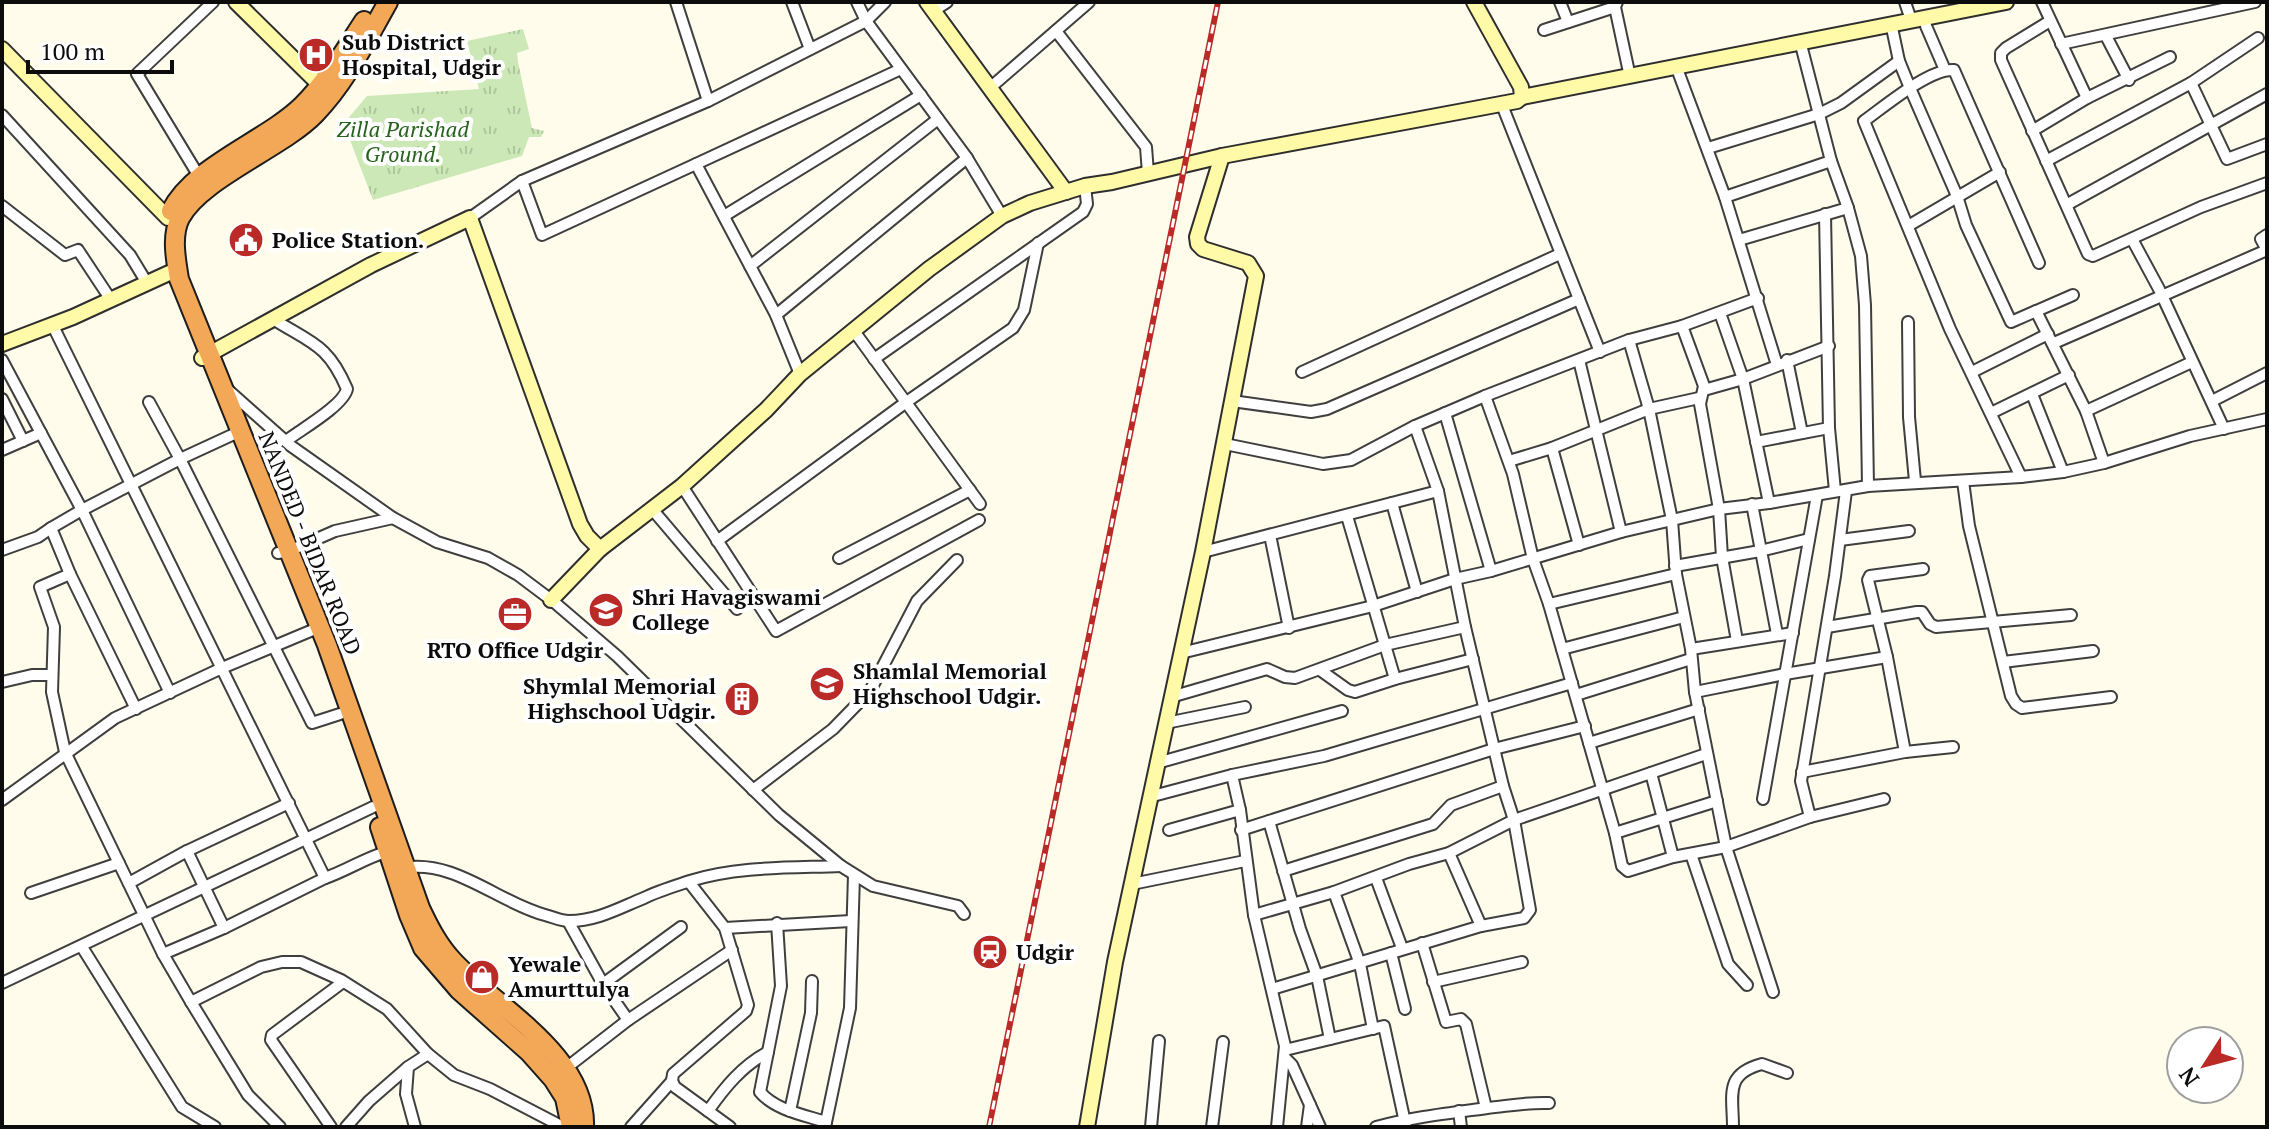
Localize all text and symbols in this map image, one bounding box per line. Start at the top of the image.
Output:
scale bar [28,24,172,74]
place label: Sub District Hospital, Udgir [342,27,501,81]
text: 100 m [40,35,105,67]
hospital icon: Sub District Hospital, Udgir [297,36,335,74]
park label: Zilla Parishad Ground. [337,114,470,168]
public building icon: Police Station. [227,221,265,259]
place label: Police Station. [272,225,424,254]
street label: NANDED - BIDAR ROAD [252,427,369,659]
place label: Shri Havagiswami College [632,582,821,636]
school or university icon: Shri Havagiswami College [587,591,625,629]
office icon: RTO Office Udgir [496,595,534,633]
place label: RTO Office Udgir [427,635,604,664]
place label: Shamlal Memorial Highschool Udgir. [853,656,1047,710]
school or university icon: Shamlal Memorial Highschool Udgir. [808,665,846,703]
place label: Shymlal Memorial Highschool Udgir. [523,671,716,725]
building icon: Shymlal Memorial Highschool Udgir. [723,680,761,718]
station icon: Udgir [971,933,1009,971]
place label: Udgir [1016,937,1075,966]
place label: Yewale Amurttulya [508,949,630,1003]
shop icon: Yewale Amurttulya [463,958,501,996]
north arrow [2165,1025,2245,1105]
text: N [2172,1062,2205,1092]

